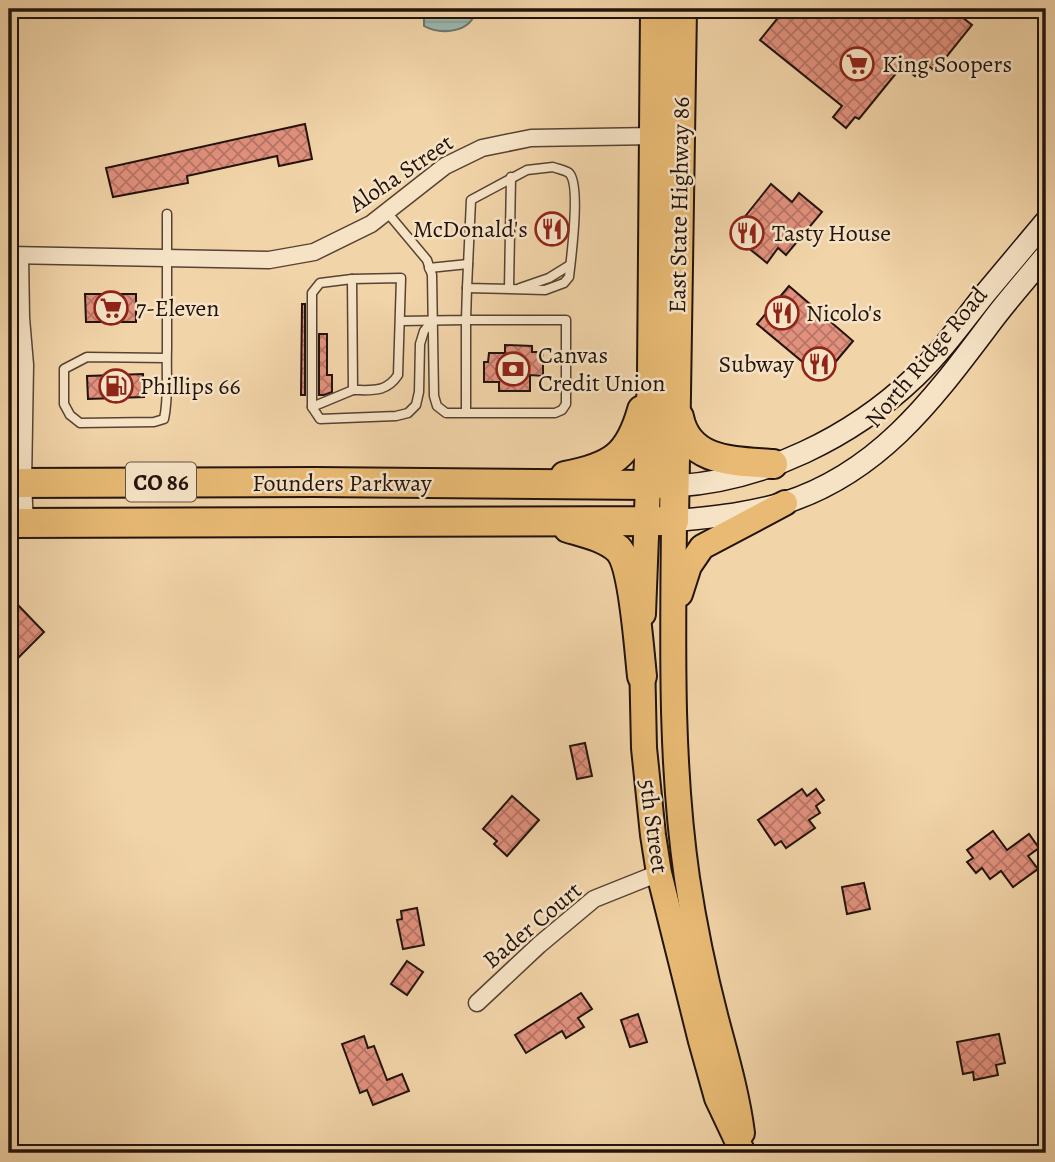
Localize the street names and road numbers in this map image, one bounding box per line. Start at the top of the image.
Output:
street label: East State Highway 86 [661,96,697,314]
street label: Aloha Street [342,126,459,220]
street label: North Ridge Road [858,280,995,434]
road number: CO 86 [126,462,196,502]
street label: Founders Parkway [252,467,432,499]
street label: 5th Street [632,777,676,875]
street label: Bader Court [476,874,588,976]

